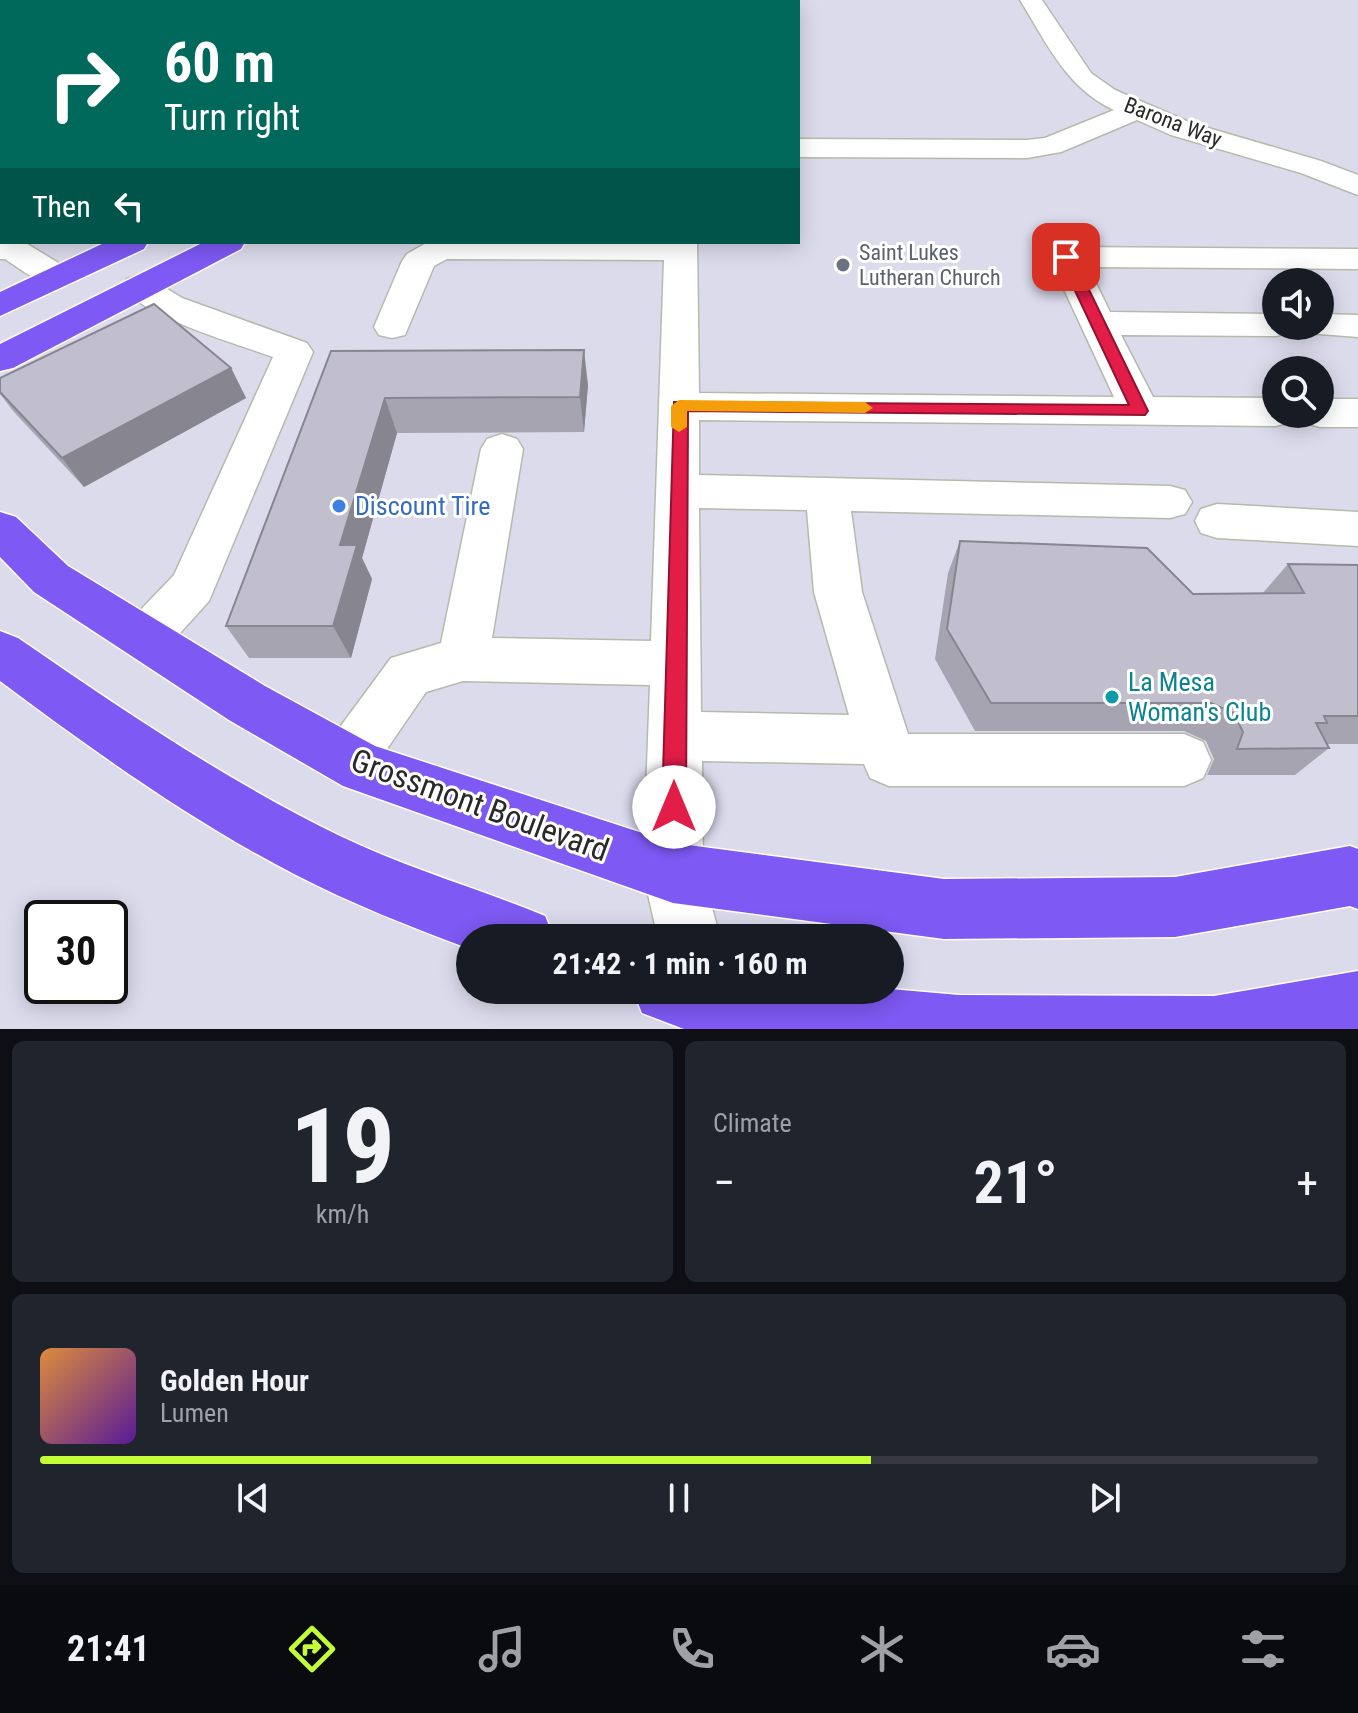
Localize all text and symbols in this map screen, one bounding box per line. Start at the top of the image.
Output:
text: 60 m [164,30,275,96]
icon: right [32,32,136,136]
street label: Barona Way [1121,92,1225,152]
text: Turn right [164,97,300,139]
icon: left [107,184,151,228]
text: Then [32,189,91,224]
pin [1032,223,1100,291]
icon: arrive [1044,235,1088,279]
place label: Saint Lukes Lutheran Church [859,240,1001,290]
marker: Saint Lukes Lutheran Church [834,256,852,274]
map controls [1262,268,1334,428]
button: sound [1262,268,1334,340]
button: search [1262,356,1334,428]
place label: Discount Tire [355,491,490,521]
marker: Discount Tire [330,497,348,515]
place label: La Mesa Woman's Club [1128,667,1271,727]
marker: La Mesa Woman's Club [1103,688,1121,706]
street label: Grossmont Boulevard [346,741,614,869]
position arrow [632,765,716,849]
speed limit sign: 30 [24,900,128,1004]
text: 21:42 · 1 min · 160 m [553,946,807,981]
text: 19 [290,1086,395,1207]
text: Climate [713,1108,792,1138]
text: 21° [974,1147,1058,1218]
text: − [713,1157,735,1209]
text: + [1296,1157,1318,1209]
text: km/h [316,1199,369,1229]
text: Golden Hour [160,1363,309,1398]
text: Lumen [160,1398,229,1428]
icon: previous [231,1476,275,1520]
icon: pause [657,1476,701,1520]
icon: next [1083,1476,1127,1520]
icon: directions [284,1621,340,1677]
icon: music [474,1621,530,1677]
icon: phone [664,1621,720,1677]
icon: climate [854,1621,910,1677]
icon: car [1045,1621,1101,1677]
icon: filters [1235,1621,1291,1677]
text: 21:41 [67,1628,150,1670]

